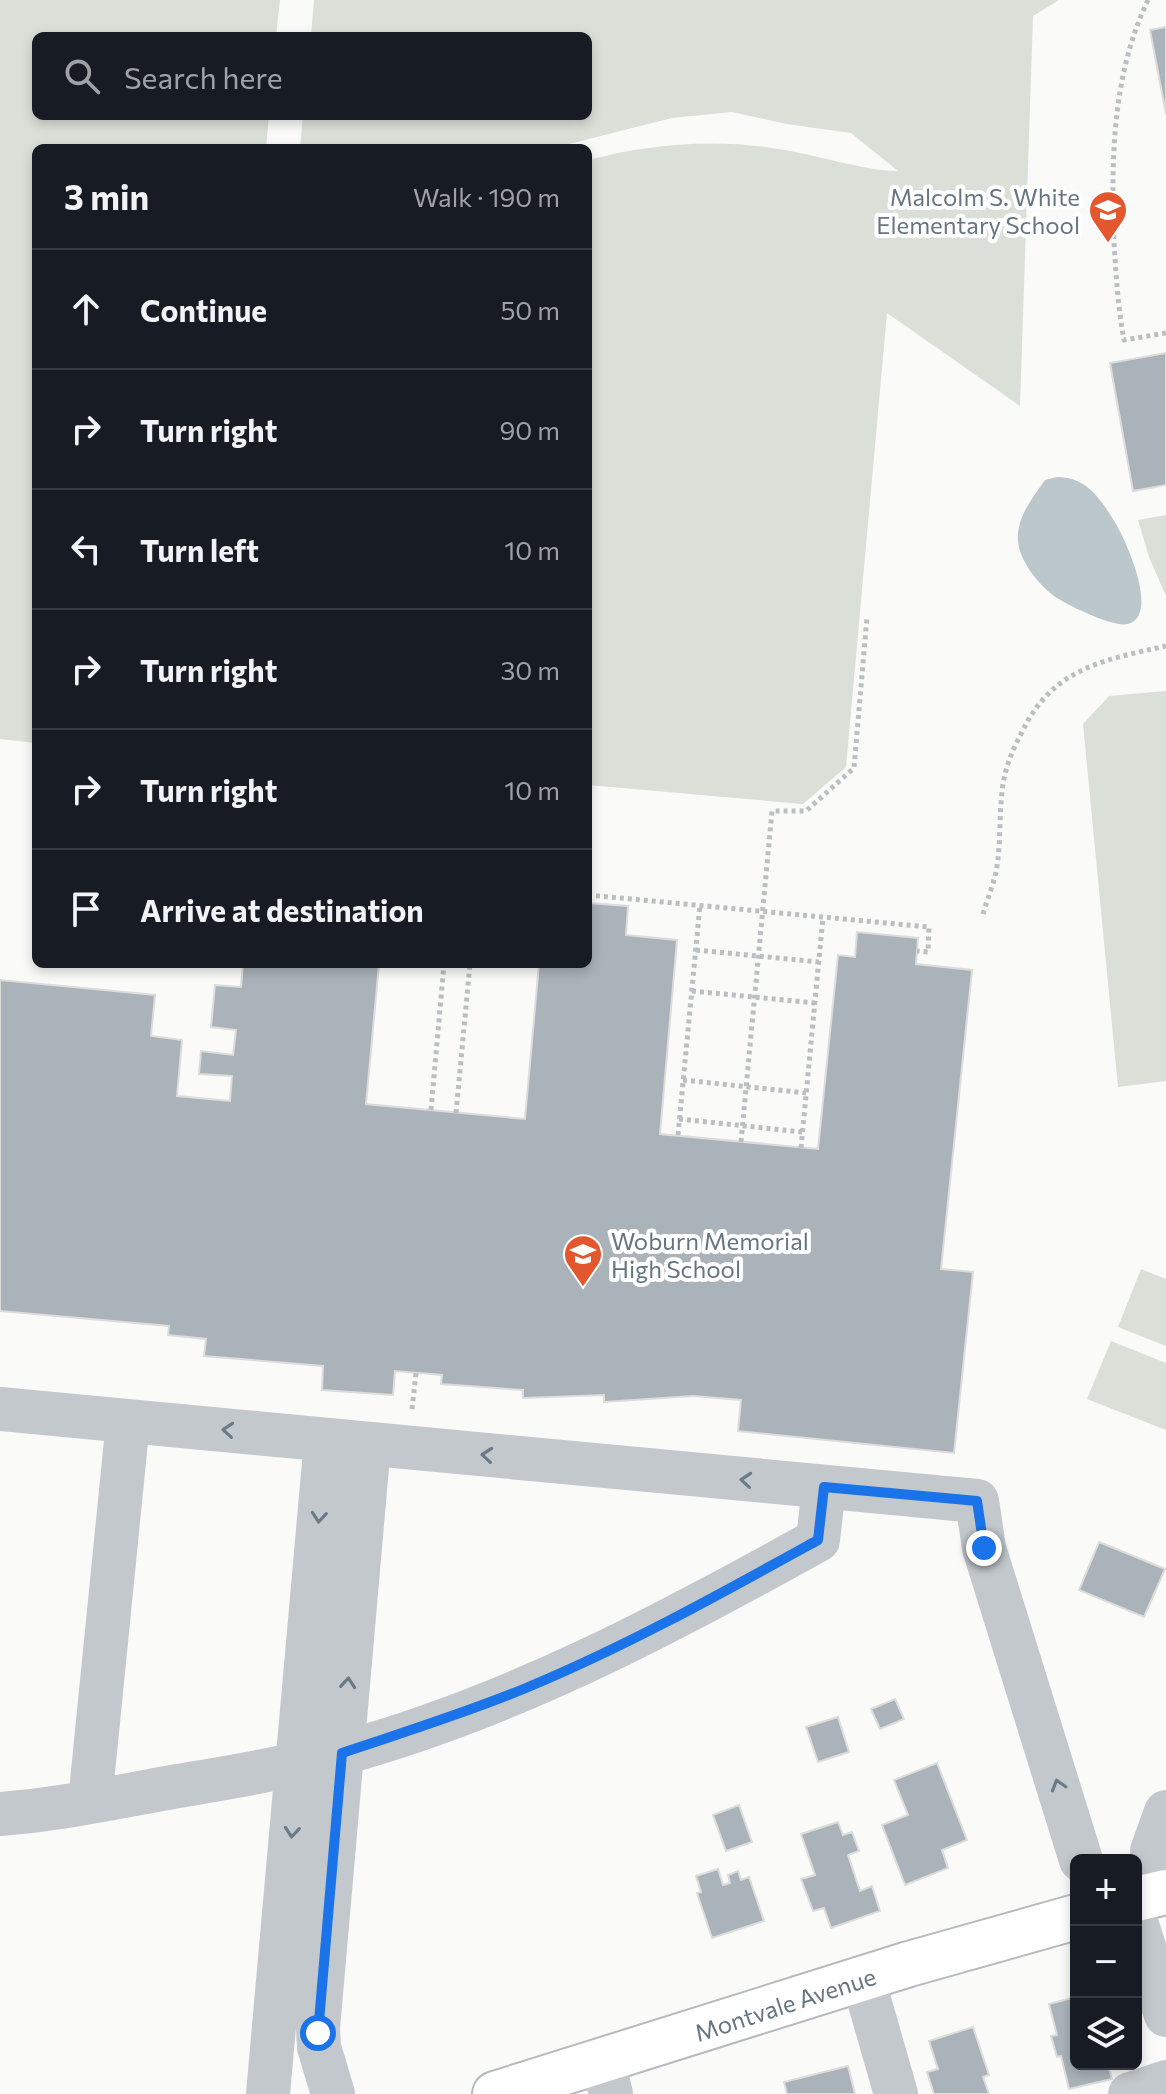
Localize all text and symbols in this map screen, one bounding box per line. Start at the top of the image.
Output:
search box [32,32,592,120]
icon: search [60,54,104,98]
text: Search here [124,58,283,95]
text: 3 min [64,175,149,217]
text: Walk · 190 m [413,181,560,212]
place label: Malcolm S. White Elementary School [876,182,1080,239]
school or university icon: Malcolm S. White Elementary School [1087,189,1129,244]
icon: ahead [64,287,108,331]
text: Continue [140,291,267,328]
text: 50 m [500,294,560,325]
icon: right [64,407,108,451]
text: Turn right [140,411,277,448]
text: 90 m [500,414,560,445]
icon: left [64,527,108,571]
text: Turn left [140,531,259,568]
text: 10 m [504,534,560,565]
icon: right [64,647,108,691]
text: Turn right [140,651,277,688]
text: 30 m [501,654,560,685]
icon: right [64,767,108,811]
text: Turn right [140,771,277,808]
text: 10 m [504,774,560,805]
icon: arrive [64,887,108,931]
text: Arrive at destination [140,891,424,928]
place label: Woburn Memorial High School [611,1226,809,1283]
school or university icon: Woburn Memorial High School [562,1233,604,1288]
one-way arrow [221,1422,234,1439]
one-way arrow [480,1447,493,1464]
one-way arrow [739,1471,752,1488]
one-way arrow [311,1511,328,1524]
route end [966,1530,1002,1566]
one-way arrow [340,1676,357,1689]
one-way arrow [1051,1779,1067,1793]
one-way arrow [283,1826,300,1839]
map controls [1070,1854,1142,2070]
button: + [1070,1854,1142,1926]
button: − [1070,1926,1142,1998]
street label: Montvale Avenue [691,1961,879,2047]
button: layers [1070,1998,1142,2070]
route start [300,2015,336,2051]

